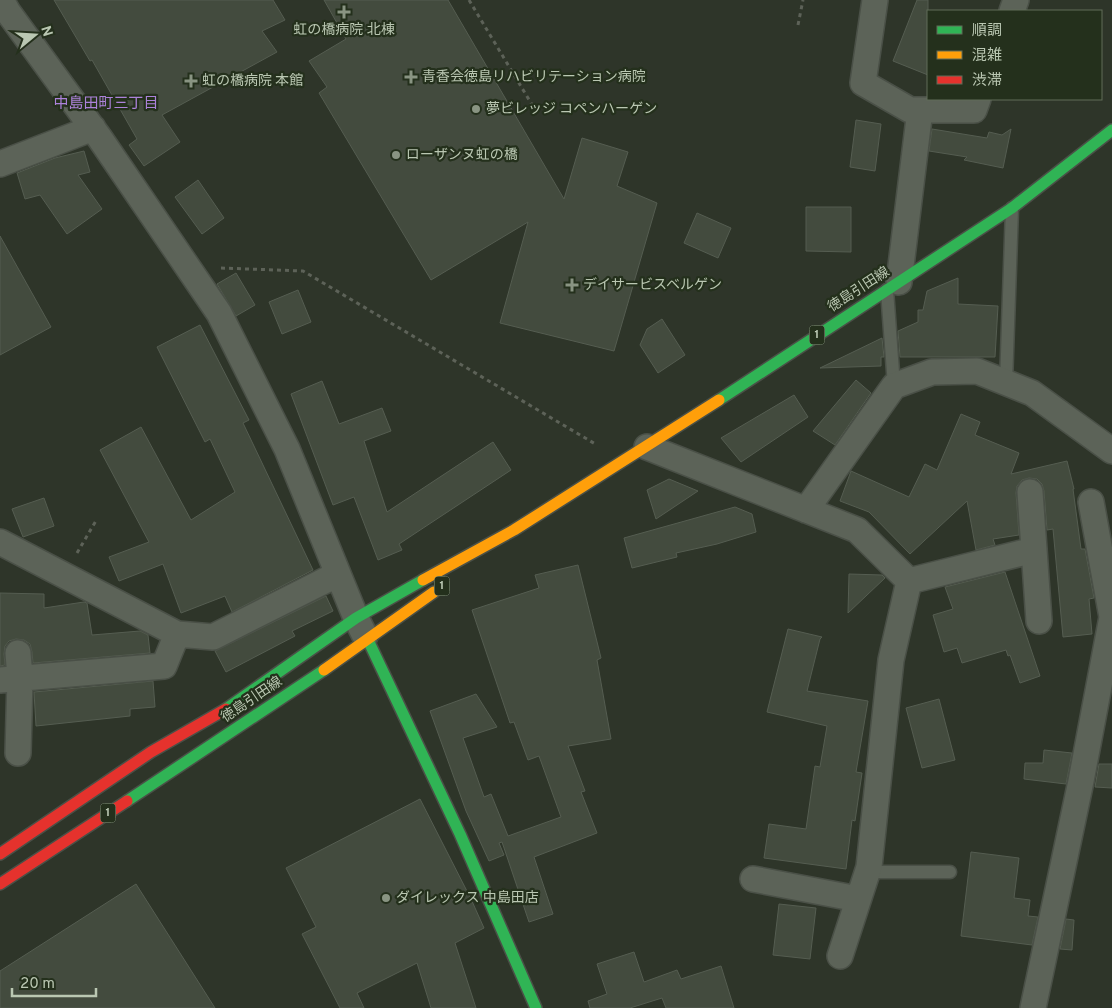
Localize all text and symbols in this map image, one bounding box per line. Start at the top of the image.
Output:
marker: 虹の橋病院 北棟 [337,5,351,19]
north arrow [10,10,60,60]
legend [927,10,1102,100]
place label: 虹の橋病院 北棟 [293,21,395,39]
text: 順調 [972,22,1002,41]
text: N [36,24,56,39]
text: 混雑 [972,47,1002,66]
place label: 青香会徳島リハビリテーション病院 [422,69,646,86]
marker: 青香会徳島リハビリテーション病院 [404,70,418,84]
text: 渋滞 [972,72,1002,91]
place label: 虹の橋病院 本館 [202,73,303,90]
marker: 虹の橋病院 本館 [184,74,198,88]
district label: 中島田町三丁目 [53,95,159,114]
place label: 夢ビレッジ コペンハーゲン [486,101,657,118]
marker: 夢ビレッジ コペンハーゲン [470,103,482,115]
place label: ローザンヌ虹の橋 [406,147,518,164]
marker: ローザンヌ虹の橋 [390,149,402,161]
street label: 徳島引田線 [825,264,893,316]
place label: デイサービスベルゲン [583,277,722,294]
marker: デイサービスベルゲン [565,278,579,292]
road number: 1 [810,326,824,344]
road number: 1 [434,576,450,596]
street label: 徳島引田線 [218,673,286,727]
road number: 1 [100,804,116,822]
place label: ダイレックス 中島田店 [396,890,539,907]
marker: ダイレックス 中島田店 [380,892,392,904]
scale bar [12,966,96,998]
text: 20 m [20,975,55,994]

